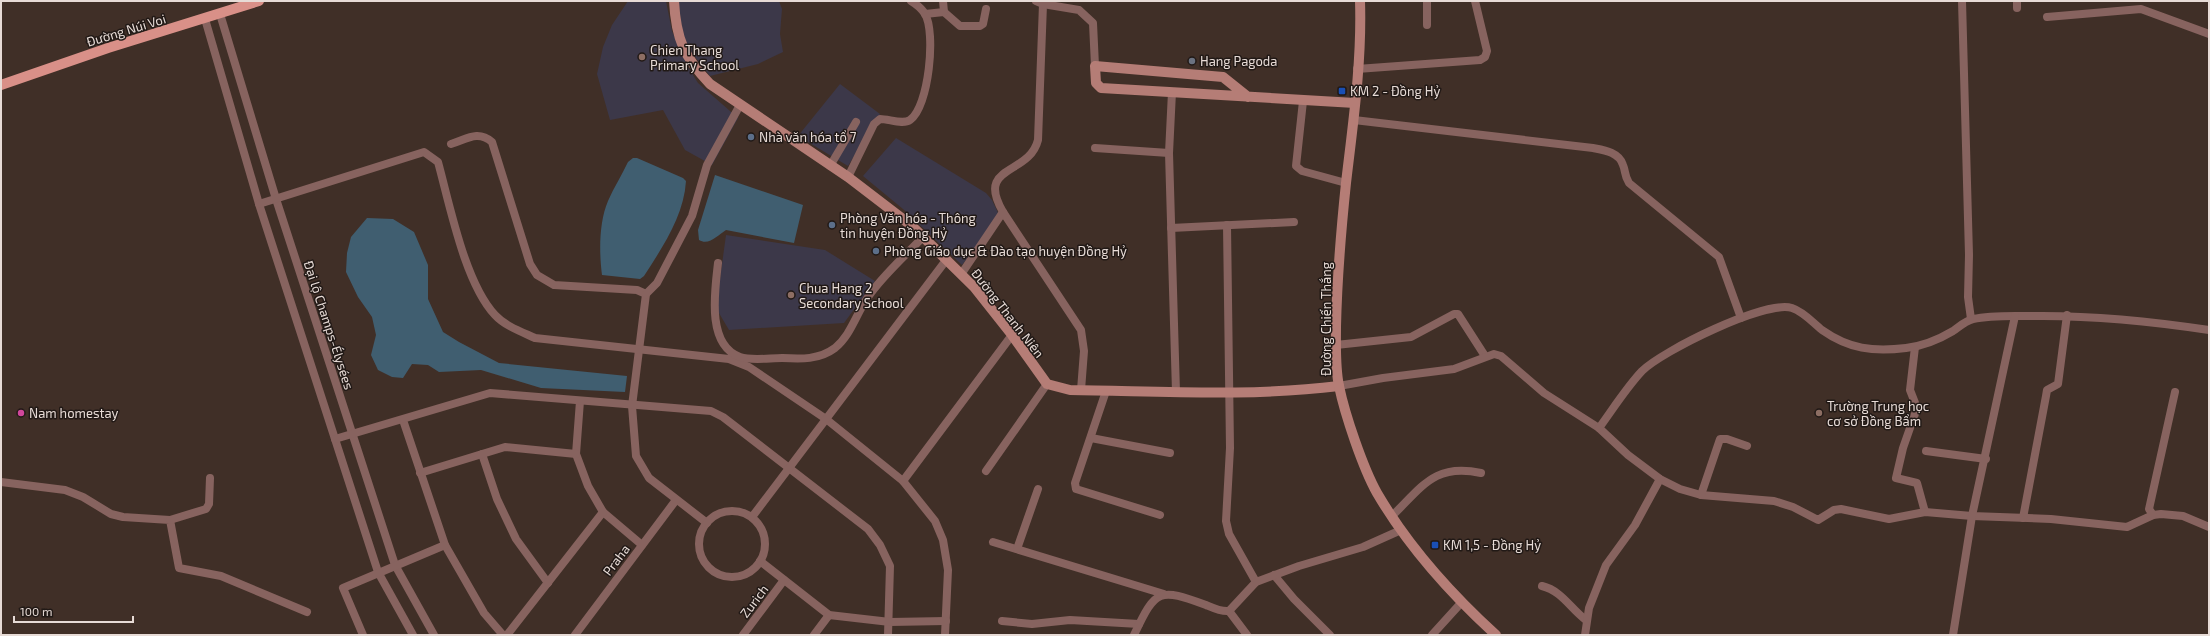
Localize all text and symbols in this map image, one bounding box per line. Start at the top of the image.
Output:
street label: Đường Núi Voi [84,10,168,50]
place label: Chien Thang Primary School [650,42,739,73]
marker: Chien Thang Primary School [637,52,647,62]
place label: Hang Pagoda [1200,53,1277,69]
marker: Hang Pagoda [1187,56,1197,66]
place label: KM 2 - Đồng Hỷ [1350,83,1440,99]
marker: KM 2 - Đồng Hỷ [1337,86,1347,96]
place label: Nhà văn hóa tổ 7 [759,129,857,145]
marker: Nhà văn hóa tổ 7 [746,132,756,142]
place label: Phòng Văn hóa - Thông tin huyện Đồng Hỷ [840,210,976,241]
marker: Phòng Văn hóa - Thông tin huyện Đồng Hỷ [827,220,837,230]
place label: Phòng Giáo dục & Đào tạo huyện Đồng Hỷ [884,243,1127,259]
marker: Phòng Giáo dục & Đào tạo huyện Đồng Hỷ [871,246,881,256]
street label: Đại lộ Champs-Élysées [301,258,358,391]
street label: Đường Chiến Thắng [1318,262,1334,376]
street label: Đường Thanh Niên [968,265,1048,361]
place label: Chua Hang 2 Secondary School [799,280,904,311]
marker: Chua Hang 2 Secondary School [786,290,796,300]
place label: Trường Trung học cơ sở Đồng Bẩm [1827,398,1929,429]
place label: Nam homestay [29,405,119,421]
marker: Nam homestay [16,408,26,418]
marker: Trường Trung học cơ sở Đồng Bẩm [1814,408,1824,418]
place label: KM 1,5 - Đồng Hỷ [1443,537,1541,553]
marker: KM 1,5 - Đồng Hỷ [1430,540,1440,550]
street label: Praha [599,541,633,579]
street label: Zurich [736,581,772,621]
scale bar [14,598,133,624]
text: 100 m [20,604,52,618]

